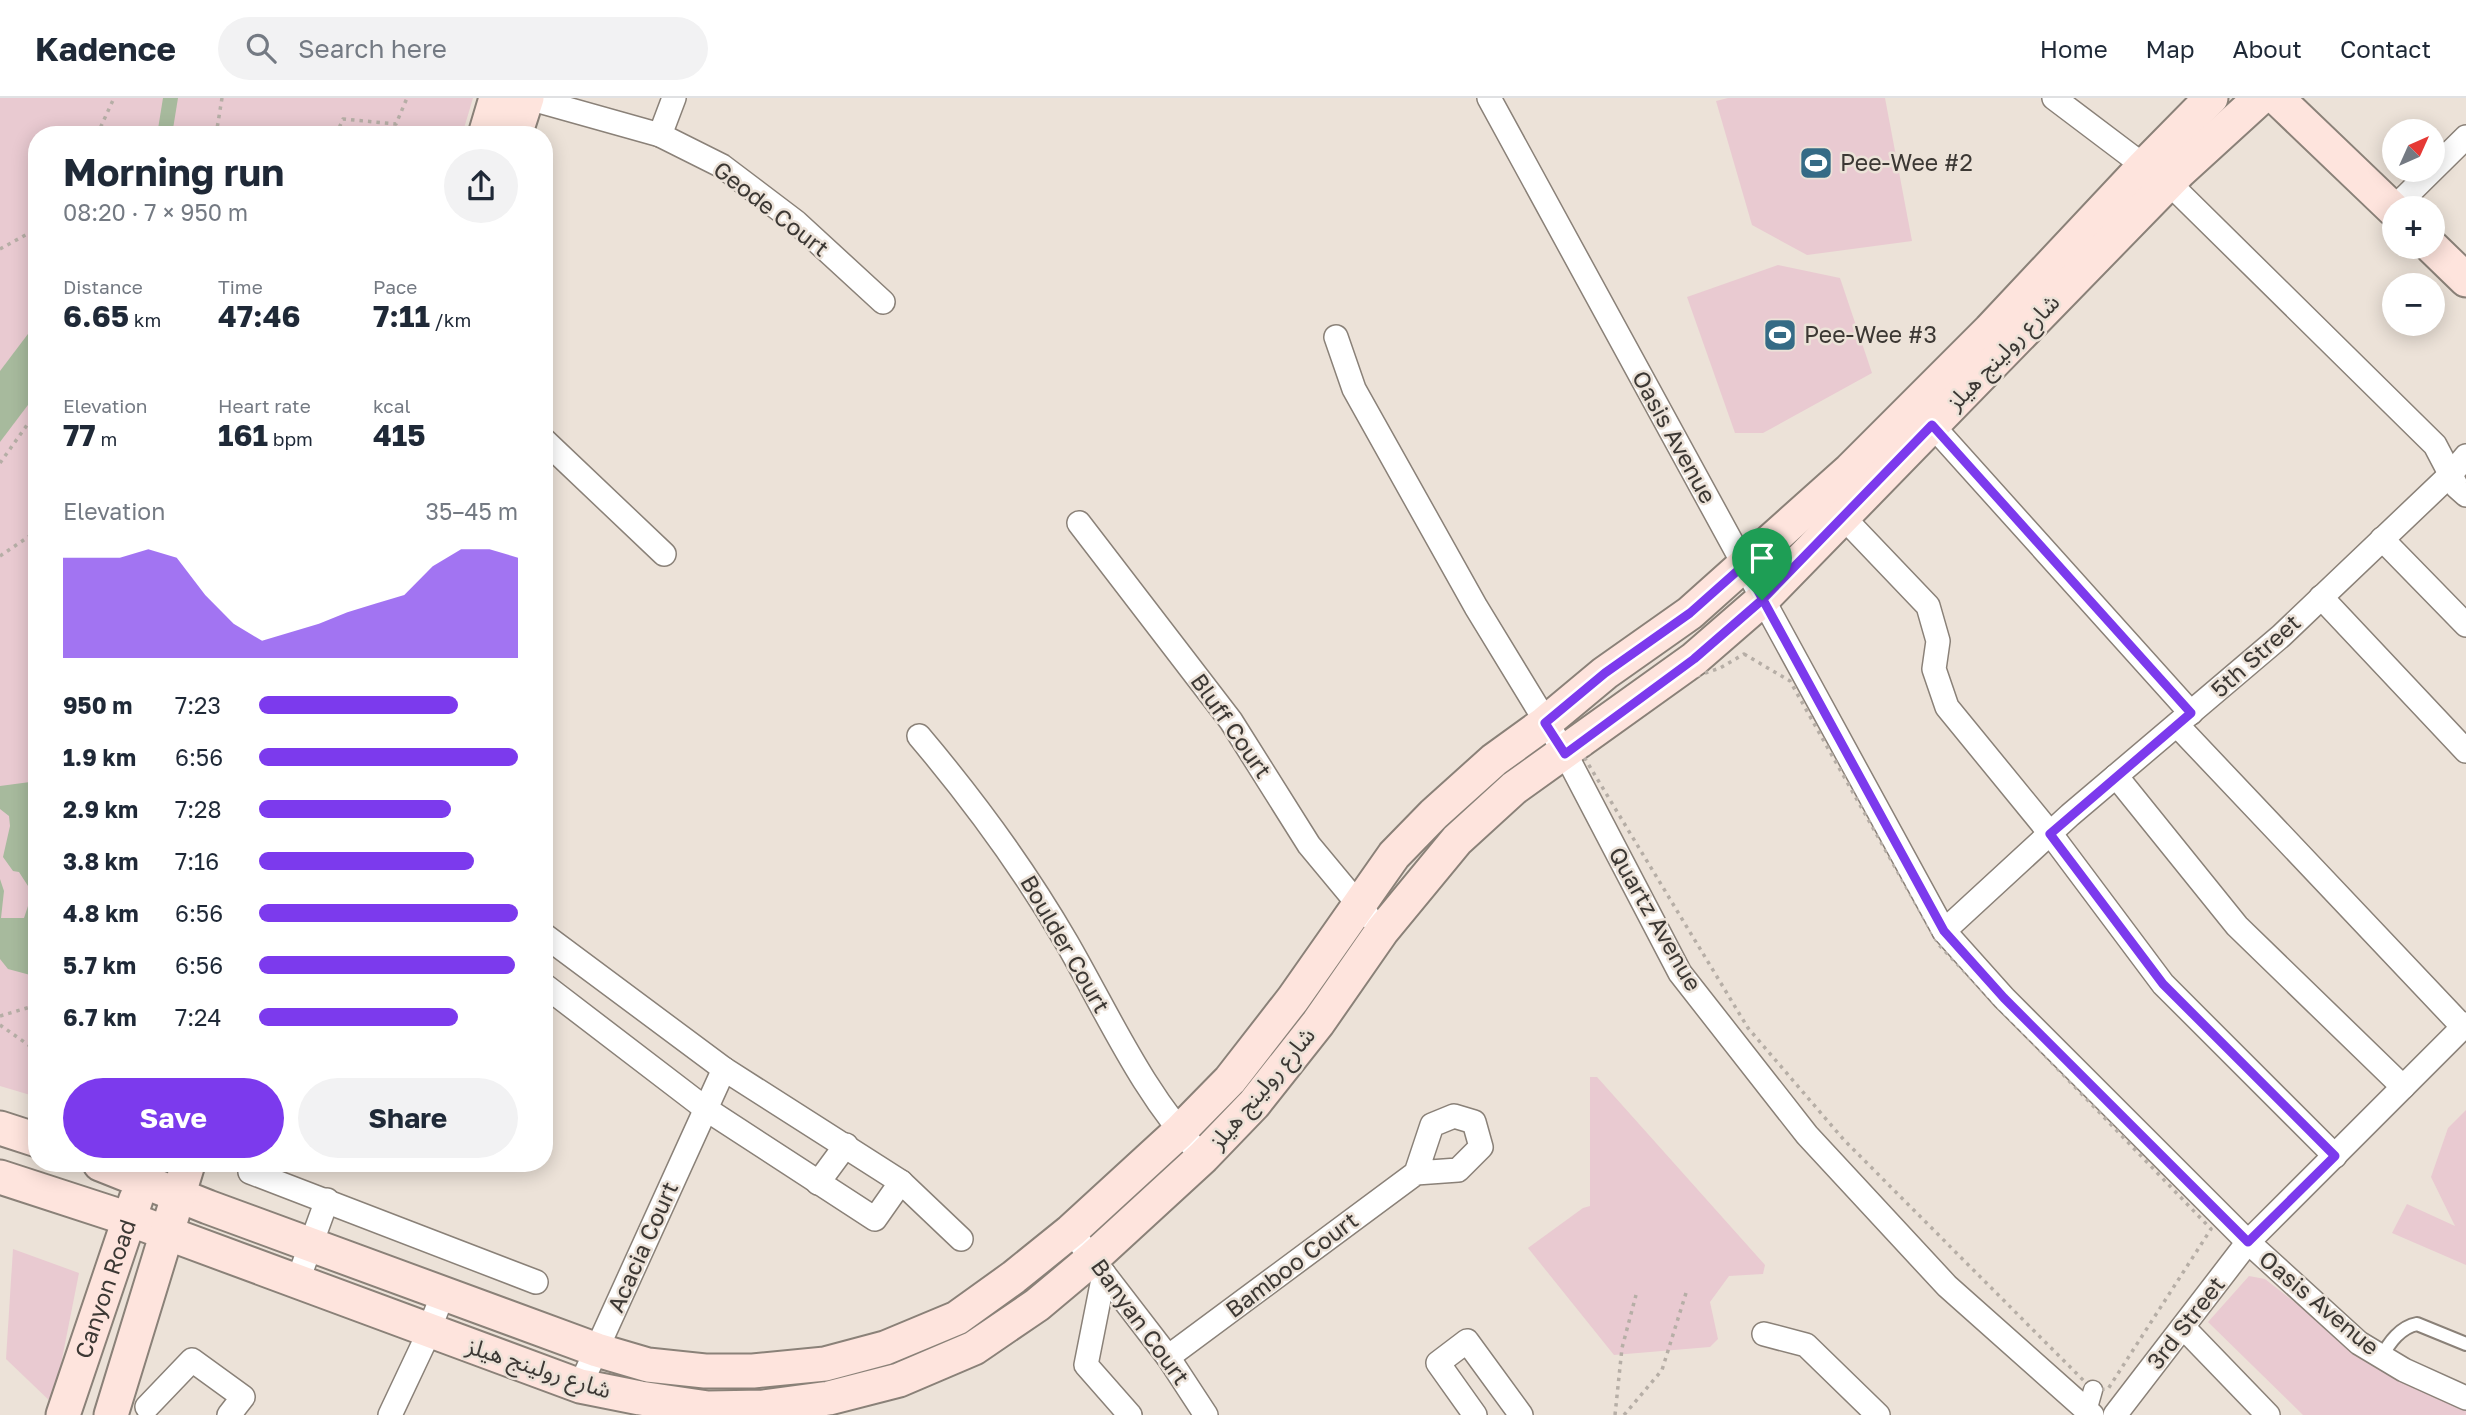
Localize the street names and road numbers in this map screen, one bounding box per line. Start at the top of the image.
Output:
street label: Geode Court [708,155,835,262]
street label: شارع رولينج هيلز [1939,288,2067,419]
street label: Oasis Avenue [1627,365,1723,508]
street label: 5th Street [2205,608,2306,703]
street label: Bluff Court [1186,668,1278,783]
street label: Quartz Avenue [1603,841,1708,996]
street label: Boulder Court [1015,870,1117,1017]
street label: شارع رولينج هيلز [1202,1021,1323,1157]
street label: Acacia Court [601,1177,683,1316]
street label: Bamboo Court [1220,1205,1363,1323]
street label: Canyon Road [68,1216,141,1362]
street label: Oasis Avenue [2254,1244,2385,1360]
street label: Banyan Court [1086,1253,1196,1390]
street label: 3rd Street [2140,1270,2230,1374]
street label: شارع رولينج هيلز [461,1330,615,1407]

